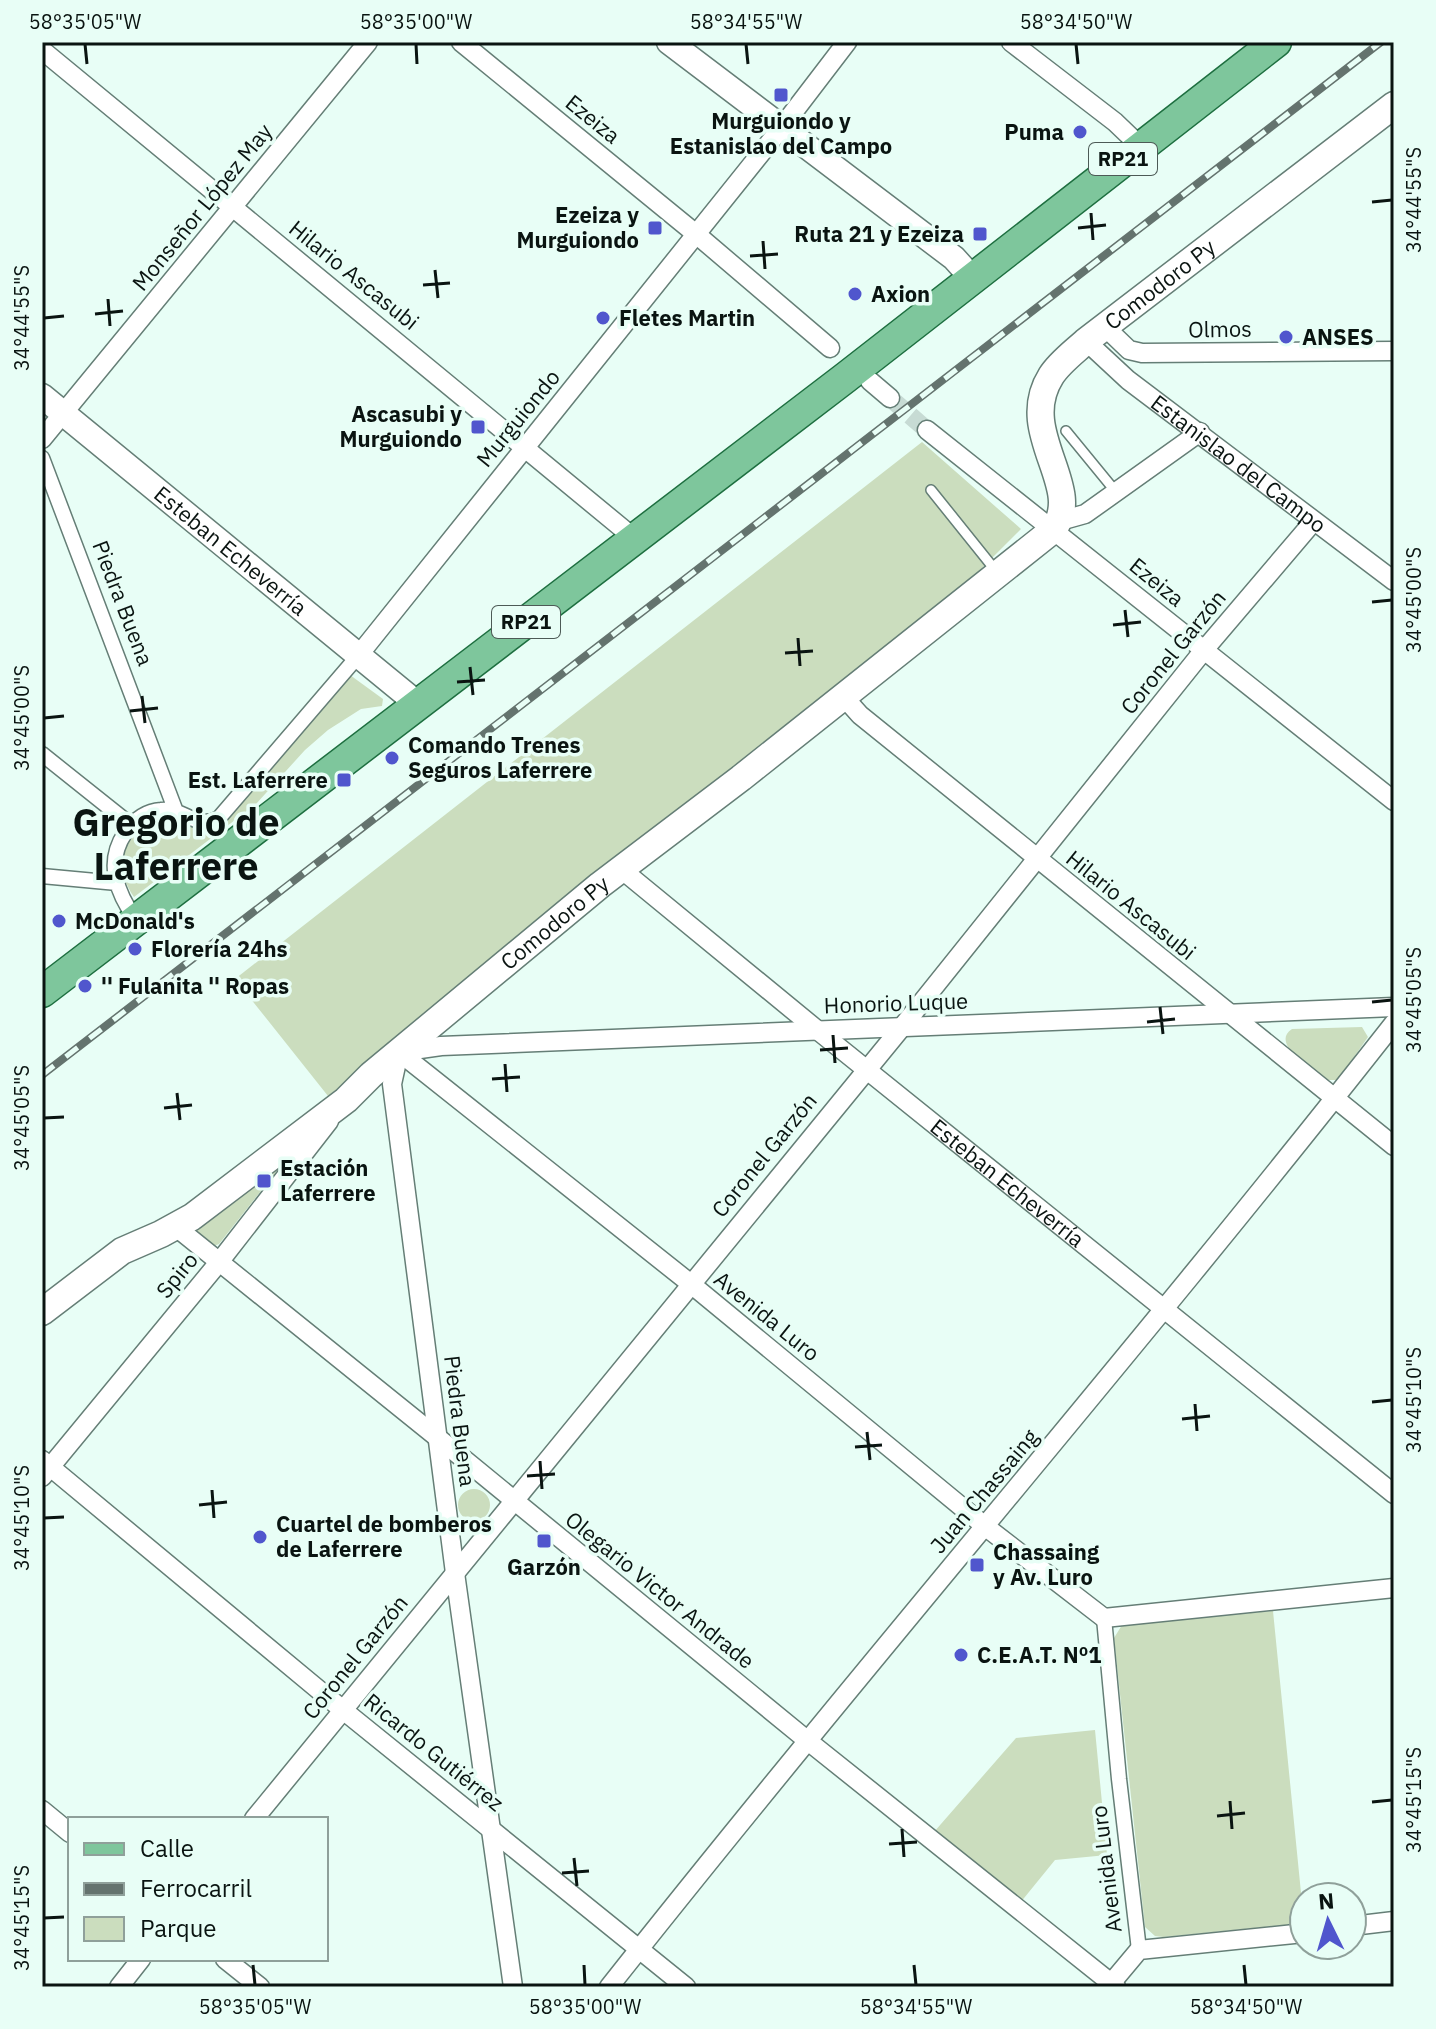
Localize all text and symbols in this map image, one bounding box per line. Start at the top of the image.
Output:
text: 58°35'05"W [29,8,142,35]
text: 58°35'00"W [360,8,473,35]
text: 58°34'55"W [690,8,803,35]
text: 58°34'50"W [1020,8,1133,35]
marker: Murguiondo y Estanislao del Campo [772,86,790,104]
street label: Ezeiza [560,88,627,150]
place label: Murguiondo y Estanislao del Campo [670,106,892,160]
street label: Monseñor López May [125,117,278,296]
place label: Puma [1004,117,1064,146]
marker: Puma [1071,123,1089,141]
road number: RP21 [1089,143,1157,175]
text: 34°44'55"S [1400,147,1427,253]
place label: Ezeiza y Murguiondo [517,200,639,254]
street label: Hilario Ascasubi [283,213,425,336]
marker: Ezeiza y Murguiondo [646,219,664,237]
place label: Ruta 21 y Ezeiza [794,219,964,248]
marker: Ruta 21 y Ezeiza [971,225,989,243]
street label: Comodoro Py [1098,232,1221,336]
text: 34°44'55"S [8,265,35,371]
place label: Axion [871,279,930,308]
marker: Axion [846,285,864,303]
place label: Fletes Martin [619,303,755,332]
marker: Fletes Martin [594,309,612,327]
street label: Olmos [1188,313,1252,344]
place label: ANSES [1302,322,1374,351]
marker: ANSES [1277,328,1295,346]
street label: Murguiondo [469,363,566,472]
street label: Estanislao del Campo [1145,388,1333,539]
place label: Ascasubi y Murguiondo [340,399,462,453]
marker: Ascasubi y Murguiondo [469,418,487,436]
street label: Esteban Echeverría [149,479,314,622]
street label: Piedra Buena [86,536,161,670]
text: 34°45'00"S [1400,547,1427,653]
street label: Ezeiza [1124,551,1191,613]
street label: Coronel Garzón [1114,584,1232,720]
road number: RP21 [492,606,560,638]
text: 34°45'00"S [8,665,35,771]
place label: Comando Trenes Seguros Laferrere [408,730,592,784]
marker: Comando Trenes Seguros Laferrere [383,749,401,767]
place label: Est. Laferrere [188,765,328,794]
marker: Est. Laferrere [335,771,353,789]
district label: Gregorio de Laferrere [72,797,280,890]
street label: Hilario Ascasubi [1060,843,1202,966]
street label: Comodoro Py [494,869,614,976]
place label: McDonald's [75,906,195,935]
marker: McDonald's [50,912,68,930]
place label: Florería 24hs [151,934,288,963]
marker: Florería 24hs [126,940,144,958]
text: 34°45'05"S [1400,947,1427,1053]
place label: '' Fulanita '' Ropas [101,971,289,1000]
marker: '' Fulanita '' Ropas [76,977,94,995]
street label: Honorio Luque [823,985,969,1020]
text: 34°45'05"S [8,1065,35,1171]
street label: Coronel Garzón [705,1087,823,1223]
street label: Esteban Echeverría [925,1112,1091,1254]
place label: Estación Laferrere [280,1153,376,1207]
marker: Estación Laferrere [255,1172,273,1190]
street label: Spiro [149,1246,204,1304]
street label: Avenida Luro [709,1264,826,1367]
text: 34°45'10"S [1400,1347,1427,1453]
street label: Piedra Buena [438,1354,483,1488]
street label: Juan Chassaing [923,1422,1044,1559]
text: 34°45'10"S [8,1465,35,1571]
street label: Olegario Victor Andrade [560,1504,761,1675]
place label: Cuartel de bomberos de Laferrere [276,1509,492,1563]
marker: Cuartel de bomberos de Laferrere [251,1528,269,1546]
marker: Garzón [535,1532,553,1550]
place label: Chassaing y Av. Luro [993,1537,1100,1591]
place label: Garzón [507,1552,581,1581]
marker: Chassaing y Av. Luro [968,1556,986,1574]
street label: Coronel Garzón [296,1589,414,1725]
place label: C.E.A.T. Nº1 [977,1640,1102,1669]
marker: C.E.A.T. Nº1 [952,1646,970,1664]
street label: Ricardo Gutiérrez [358,1686,510,1817]
text: 34°45'15"S [1400,1747,1427,1853]
street label: Avenida Luro [1083,1804,1128,1934]
legend [68,1817,328,1961]
text: Calle [140,1832,194,1864]
text: 34°45'15"S [8,1865,35,1971]
text: Ferrocarril [140,1872,252,1904]
north arrow [1288,1881,1368,1961]
text: N [1317,1885,1335,1916]
text: Parque [140,1912,217,1944]
text: 58°35'05"W [199,1993,312,2020]
text: 58°35'00"W [529,1993,642,2020]
text: 58°34'55"W [860,1993,973,2020]
text: 58°34'50"W [1190,1993,1303,2020]

